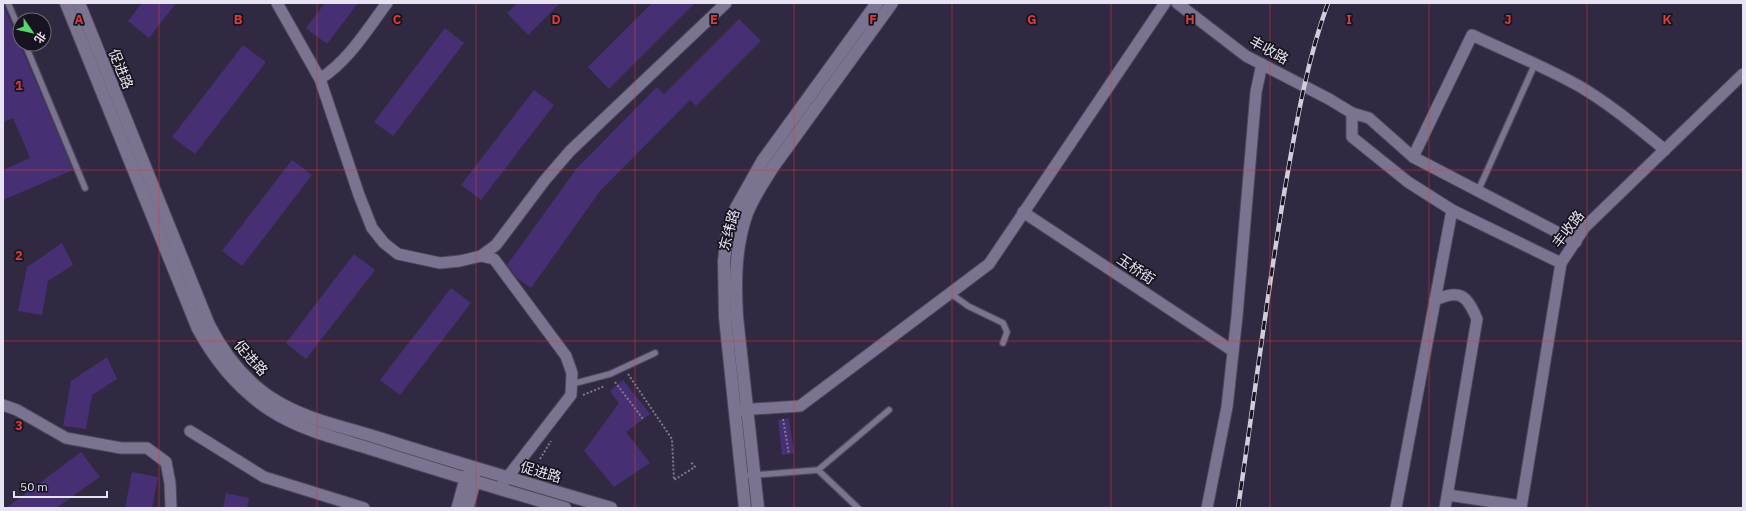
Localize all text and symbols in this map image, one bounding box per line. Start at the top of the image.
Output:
text: A [75,11,84,28]
text: B [234,11,243,28]
text: C [393,11,402,28]
text: D [551,11,561,28]
text: E [710,11,718,28]
text: F [869,11,877,28]
text: G [1027,11,1037,28]
text: H [1185,11,1195,28]
text: I [1346,11,1352,28]
text: J [1504,11,1512,28]
text: K [1662,11,1672,28]
north arrow [12,12,52,52]
text: 北 [31,29,49,46]
street label: 丰收路 [1246,32,1292,68]
street label: 促进路 [105,46,137,92]
text: 1 [15,77,23,94]
street label: 东纬路 [715,207,743,253]
street label: 丰收路 [1548,207,1588,251]
text: 2 [15,247,23,264]
street label: 玉桥街 [1114,250,1158,288]
street label: 促进路 [230,336,272,380]
text: 3 [15,417,23,434]
street label: 促进路 [518,458,564,486]
scale bar [14,473,107,499]
text: 50 m [20,479,48,494]

